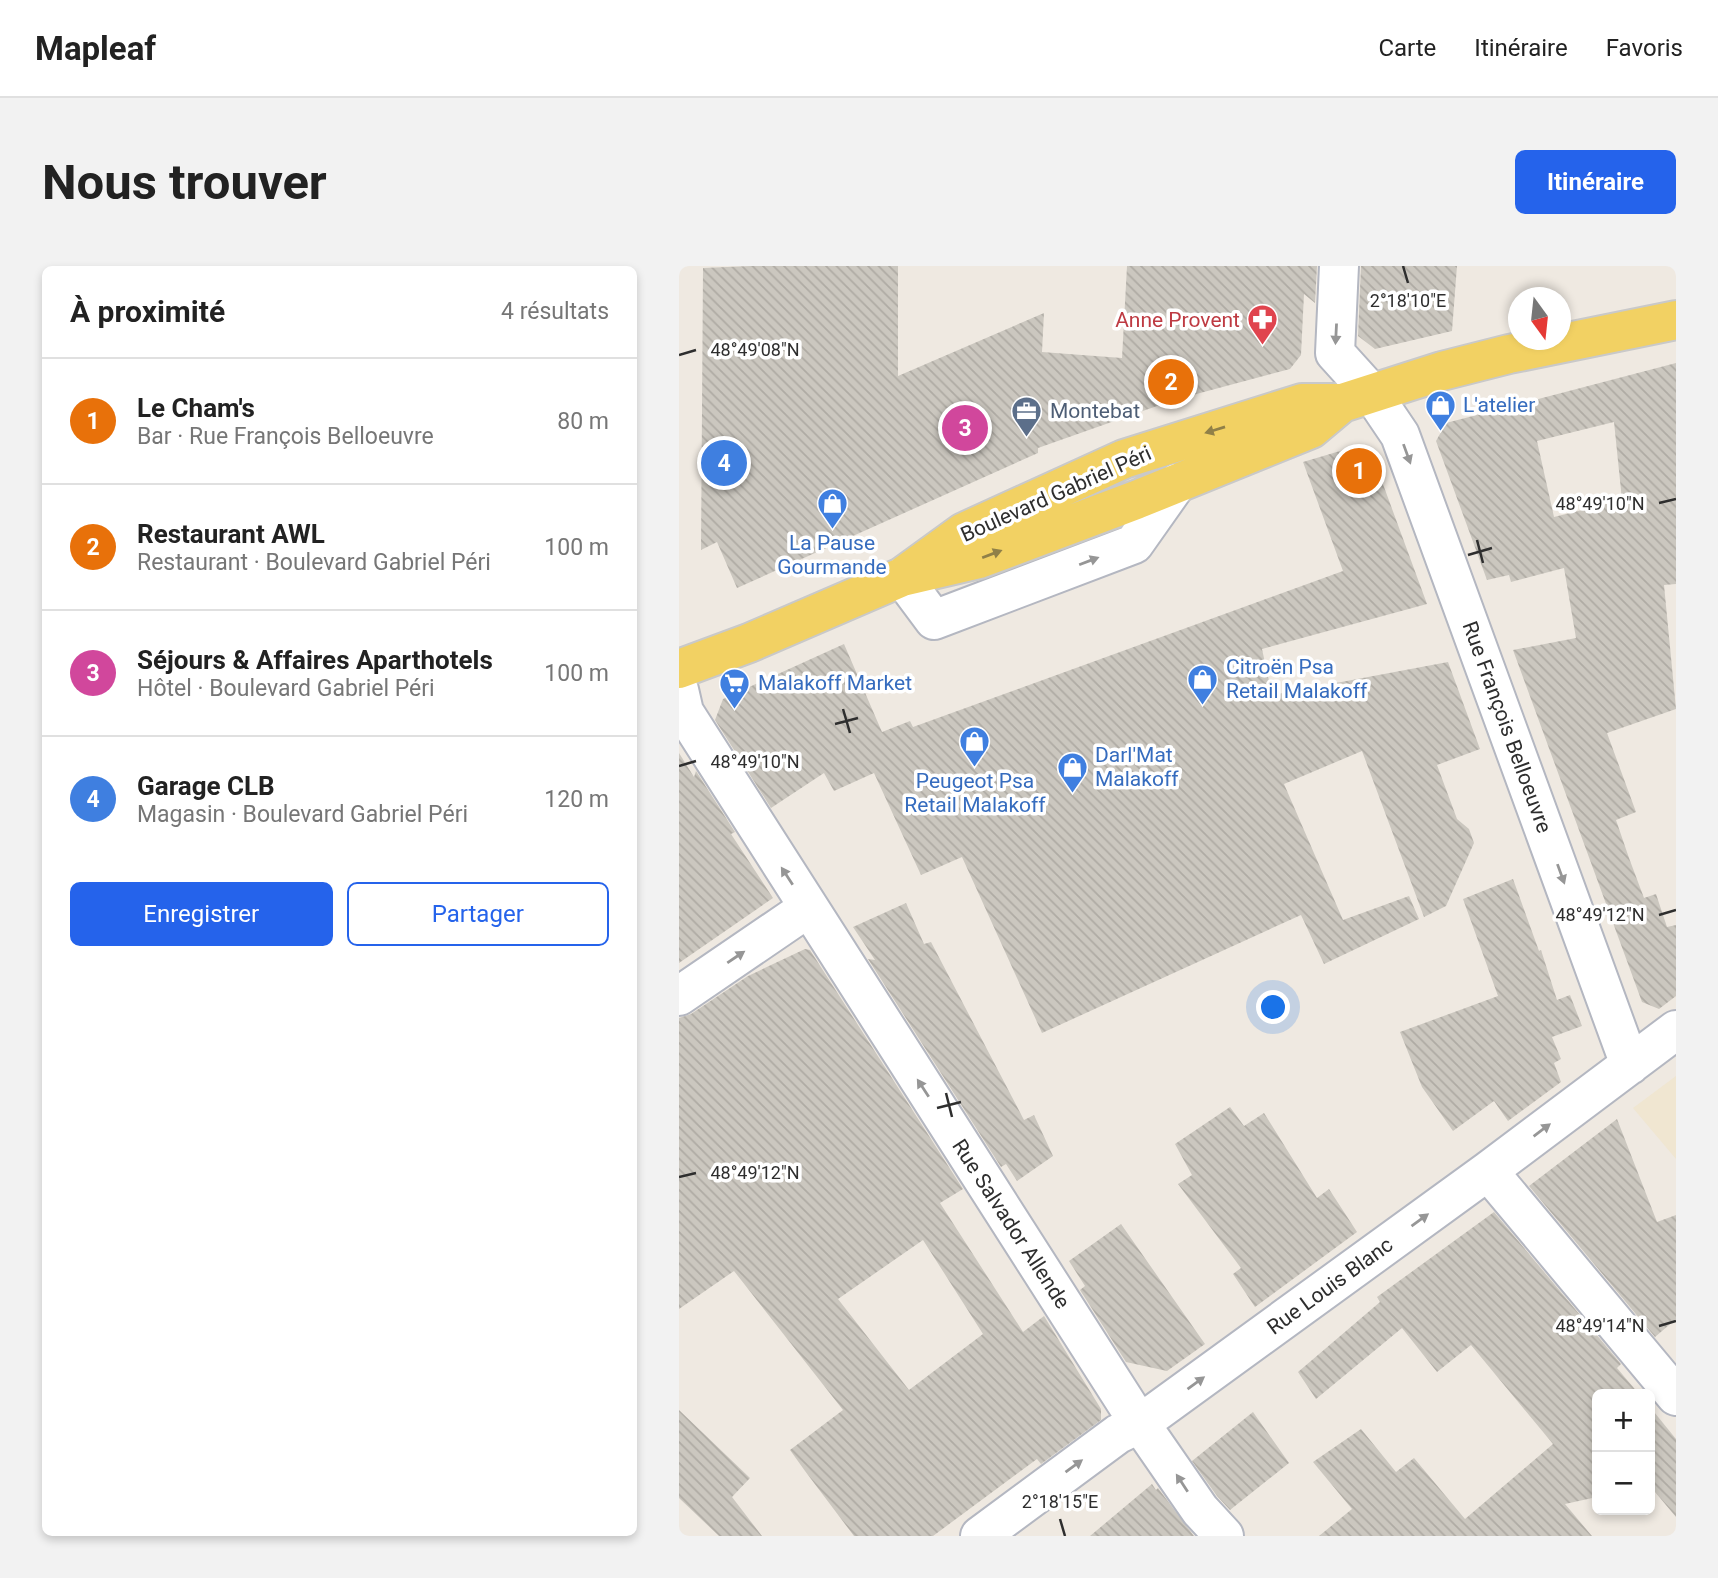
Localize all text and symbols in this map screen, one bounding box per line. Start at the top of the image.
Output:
text: Mapleaf [35,29,156,68]
text: Carte [1378,34,1436,62]
text: Itinéraire [1474,34,1568,62]
text: Favoris [1606,34,1683,62]
button: Itinéraire [1515,150,1676,214]
text: Nous trouver [42,154,327,211]
north arrow [1508,287,1571,350]
text: 2°18'10"E [1370,290,1446,311]
text: À proximité [70,294,225,329]
text: 4 résultats [501,298,609,325]
pharmacy icon: Anne Provent [1246,303,1280,347]
place label: Anne Provent [1115,308,1240,332]
one-way arrow [1330,323,1341,345]
text: 48°49'08"N [710,339,800,360]
pin: 2 [1148,356,1194,408]
shop icon: L'atelier [1423,388,1457,432]
text: Le Cham's [137,393,255,423]
place label: L'atelier [1463,393,1535,417]
office icon: Montebat [1010,394,1044,438]
place label: Montebat [1050,399,1140,423]
pin: 3 [942,402,988,454]
text: 1 [86,408,100,435]
text: 80 m [557,408,609,435]
text: Bar · Rue François Belloeuvre [137,423,434,450]
one-way arrow [1204,426,1225,436]
pin: 4 [701,437,747,489]
street label: Boulevard Gabriel Péri [957,441,1155,547]
one-way arrow [1402,443,1413,464]
pin: 1 [1336,445,1382,497]
shop icon: La Pause Gourmande [815,486,849,530]
text: 48°49'10"N [1555,493,1645,514]
text: Restaurant AWL [137,519,325,549]
place label: La Pause Gourmande [777,531,887,579]
text: 2 [86,534,100,561]
text: 100 m [544,534,609,561]
text: Restaurant · Boulevard Gabriel Péri [137,549,491,576]
one-way arrow [982,549,1003,560]
one-way arrow [1079,555,1100,566]
street label: Rue François Belloeuvre [1458,618,1556,836]
text: Séjours & Affaires Aparthotels [137,645,493,675]
place label: Citroën Psa Retail Malakoff [1226,655,1368,703]
text: 3 [86,660,100,687]
text: 100 m [544,660,609,687]
shop icon: Citroën Psa Retail Malakoff [1186,662,1220,706]
supermarket icon: Malakoff Market [718,666,752,710]
place label: Malakoff Market [758,671,912,695]
text: Hôtel · Boulevard Gabriel Péri [137,675,435,702]
shop icon: Peugeot Psa Retail Malakoff [958,724,992,768]
place label: Darl'Mat Malakoff [1095,743,1179,791]
shop icon: Darl'Mat Malakoff [1055,750,1089,794]
text: 48°49'10"N [710,751,800,772]
place label: Peugeot Psa Retail Malakoff [904,769,1046,817]
text: Garage CLB [137,771,275,801]
text: 4 [86,786,100,813]
text: 120 m [544,786,609,813]
text: Magasin · Boulevard Gabriel Péri [137,801,468,828]
one-way arrow [1556,864,1567,885]
one-way arrow [781,866,794,885]
button: Enregistrer [70,882,333,946]
button: Partager [347,882,609,946]
text: 48°49'12"N [1555,904,1645,925]
one-way arrow [726,951,745,964]
your location [1256,990,1290,1024]
one-way arrow [917,1078,930,1097]
one-way arrow [1533,1123,1551,1137]
street label: Rue Salvador Allende [947,1135,1075,1313]
text: 48°49'12"N [710,1162,800,1183]
one-way arrow [1411,1213,1429,1227]
street label: Rue Louis Blanc [1263,1232,1397,1340]
text: 48°49'14"N [1555,1315,1645,1336]
one-way arrow [1187,1376,1205,1390]
map controls [1592,1389,1655,1515]
button: + [1592,1389,1655,1452]
button: − [1592,1452,1655,1515]
one-way arrow [1065,1460,1083,1474]
one-way arrow [1175,1474,1189,1492]
text: 2°18'15"E [1022,1491,1098,1512]

